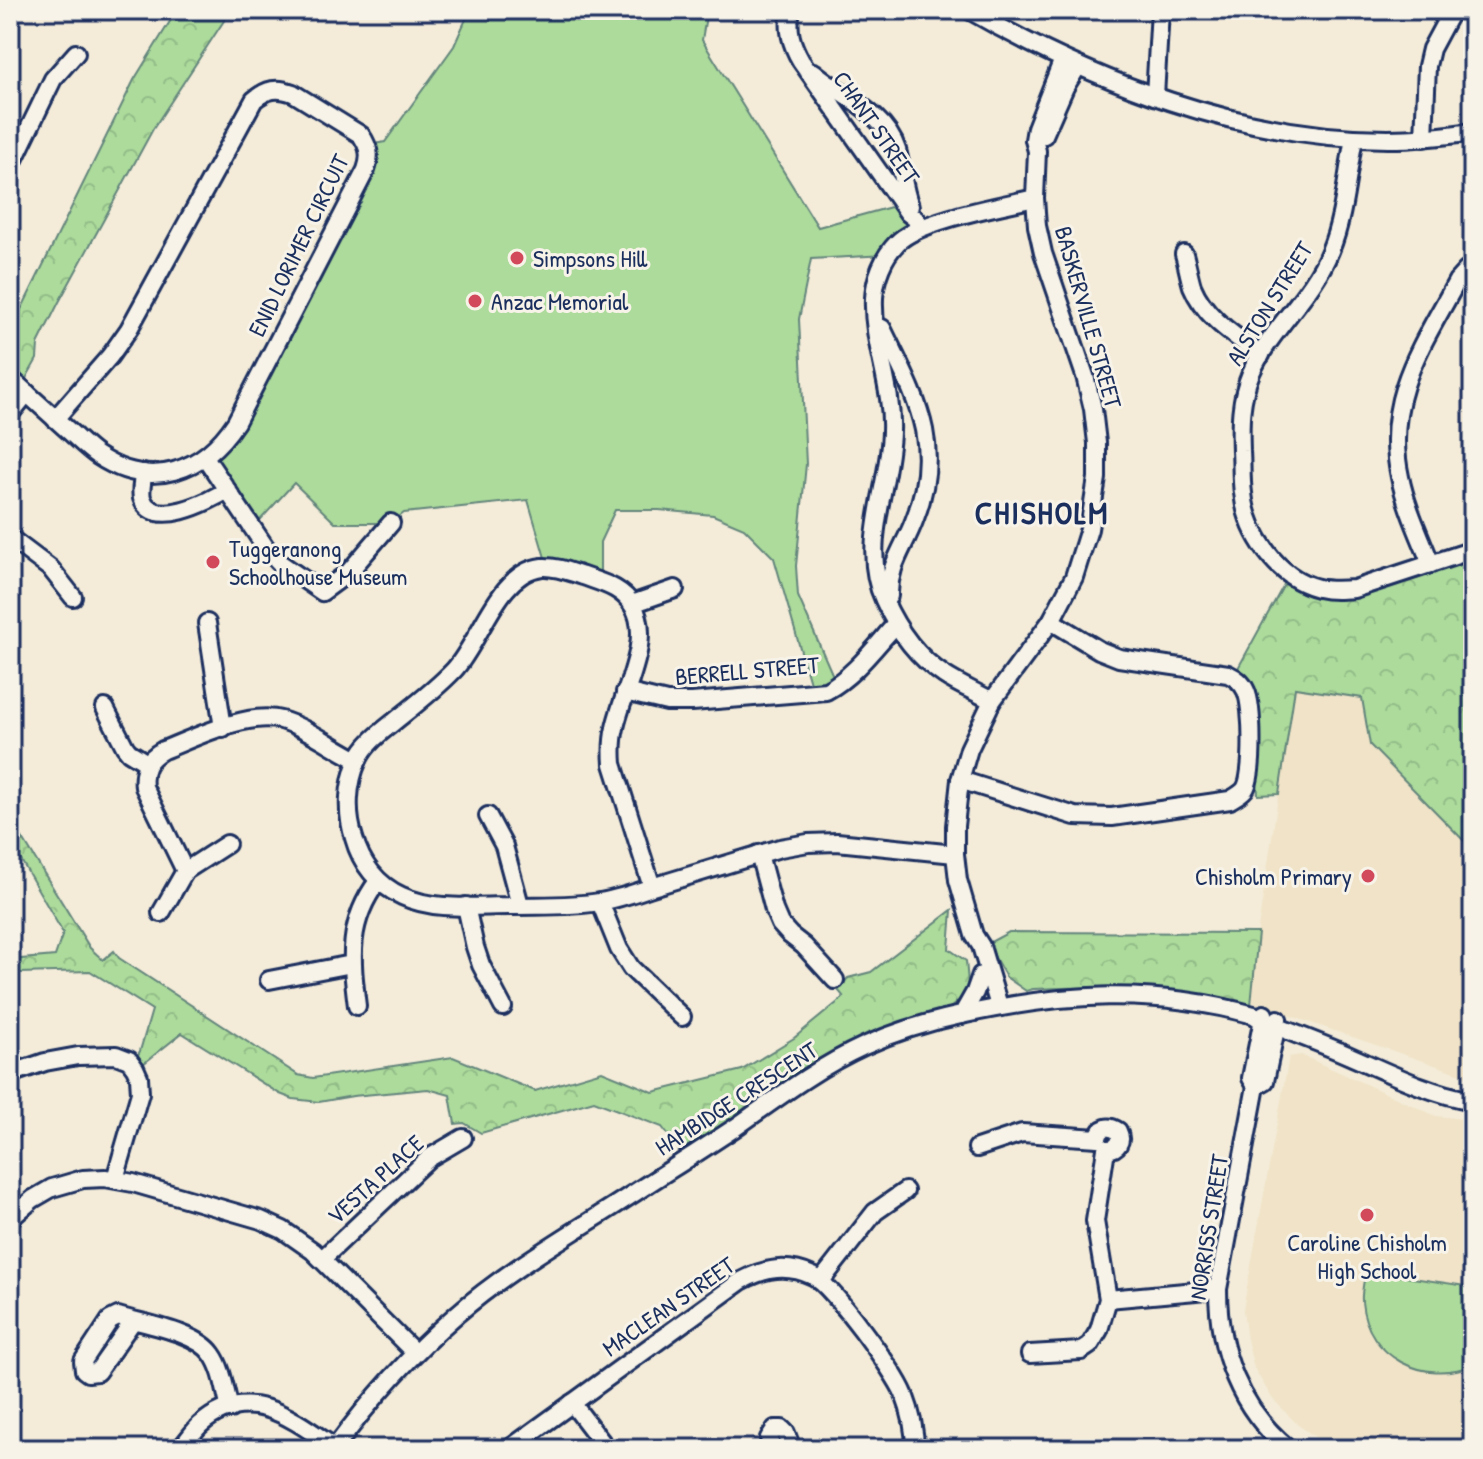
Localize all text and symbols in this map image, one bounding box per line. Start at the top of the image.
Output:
street label: CHANT STREET [826,64,928,191]
street label: ENID LORIMER CIRCUIT [240,148,356,341]
street label: BASKERVILLE STREET [1048,222,1130,412]
street label: ALSTON STREET [1218,234,1320,371]
place label: Simpsons Hill [533,242,648,274]
marker: Simpsons Hill [508,249,526,267]
place label: Anzac Memorial [491,285,629,317]
marker: Anzac Memorial [466,292,484,310]
district label: CHISHOLM [975,491,1109,534]
place label: Tuggeranong Schoolhouse Museum [229,532,407,592]
marker: Tuggeranong Schoolhouse Museum [204,553,222,571]
street label: BERRELL STREET [674,648,821,692]
place label: Chisholm Primary [1195,860,1352,892]
marker: Chisholm Primary [1359,867,1377,885]
street label: HAMBIDGE CRESCENT [649,1033,824,1162]
street label: VESTA PLACE [320,1127,430,1231]
street label: NORRISS STREET [1181,1151,1235,1302]
marker: Caroline Chisholm High School [1358,1206,1376,1224]
place label: Caroline Chisholm High School [1287,1226,1447,1286]
street label: MACLEAN STREET [596,1248,741,1363]

